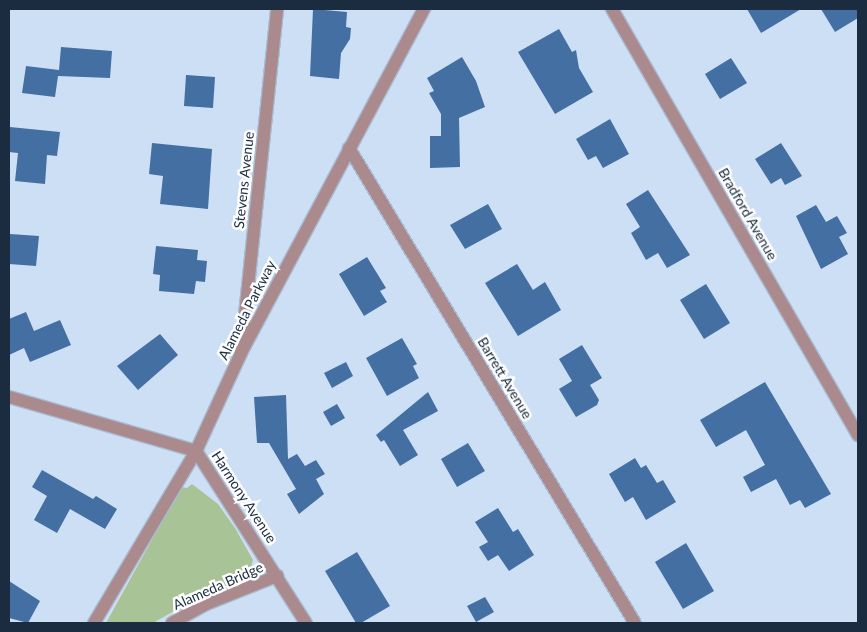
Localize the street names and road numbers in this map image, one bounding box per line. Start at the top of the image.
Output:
street label: Stevens Avenue [231,131,257,229]
street label: Bradford Avenue [715,165,781,263]
street label: Alameda Parkway [215,258,279,362]
street label: Barrett Avenue [474,334,536,422]
street label: Harmony Avenue [208,448,280,546]
street label: Alameda Bridge [170,559,266,613]

